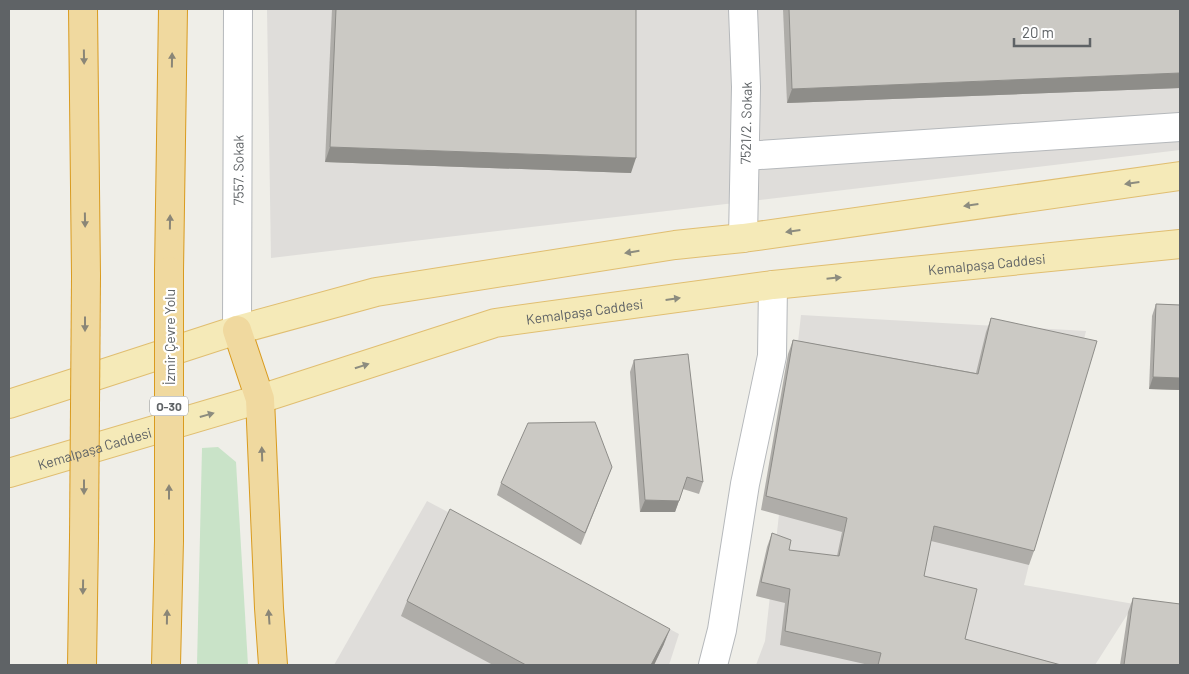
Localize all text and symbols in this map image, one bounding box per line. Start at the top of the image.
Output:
scale bar [1014,15,1090,47]
text: 20 m [1022,23,1054,41]
one-way arrow [80,50,88,66]
one-way arrow [168,52,176,68]
street label: 7521/2. Sokak [736,81,755,165]
street label: 7557. Sokak [229,135,246,205]
one-way arrow [1124,179,1140,187]
one-way arrow [963,202,979,210]
one-way arrow [81,212,89,228]
one-way arrow [166,214,174,230]
one-way arrow [785,227,801,235]
one-way arrow [623,248,639,256]
street label: Kemalpaşa Caddesi [927,249,1046,278]
one-way arrow [827,274,843,282]
street label: İzmir Çevre Yolu [161,289,178,385]
street label: Kemalpaşa Caddesi [525,294,644,327]
one-way arrow [666,294,682,302]
one-way arrow [81,317,89,333]
one-way arrow [354,362,369,370]
road number: O-30 [150,396,188,416]
one-way arrow [199,410,214,418]
street label: Kemalpaşa Caddesi [35,423,153,473]
one-way arrow [258,446,266,462]
one-way arrow [80,479,88,495]
one-way arrow [165,484,173,500]
one-way arrow [79,579,87,595]
one-way arrow [163,608,171,624]
one-way arrow [265,608,273,624]

